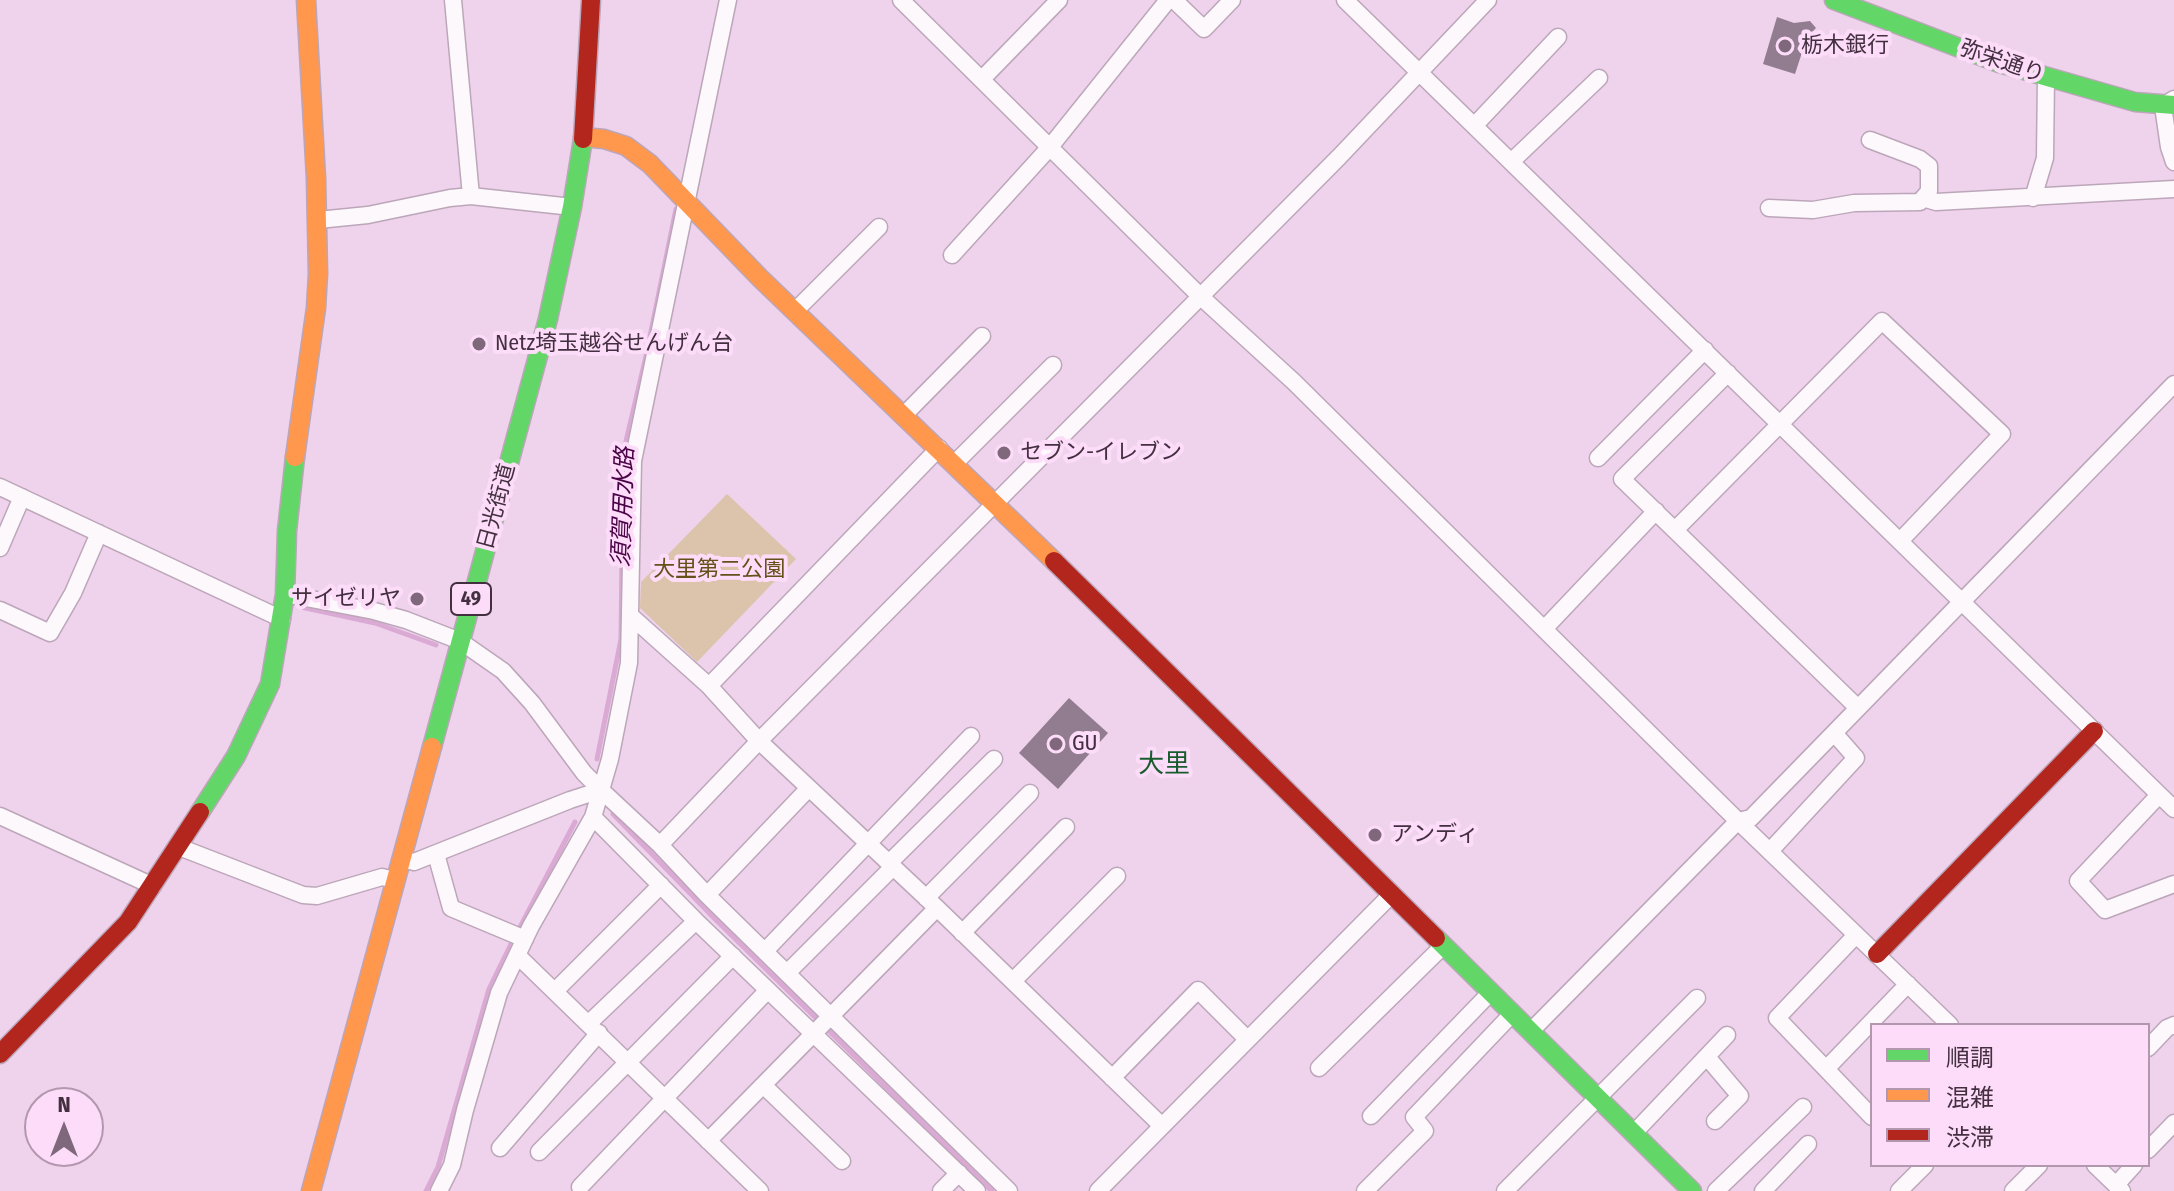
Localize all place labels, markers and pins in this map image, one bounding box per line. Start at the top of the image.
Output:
place label: 栃木銀行 [1801,33,1889,59]
marker: 栃木銀行 [1776,37,1794,55]
place label: Netz埼玉越谷せんげん台 [495,331,733,357]
marker: Netz埼玉越谷せんげん台 [470,335,488,353]
place label: セブン-イレブン [1020,440,1182,466]
marker: セブン-イレブン [995,444,1013,462]
place label: サイゼリヤ [291,586,401,612]
marker: サイゼリヤ [408,590,426,608]
place label: GU [1072,731,1098,757]
marker: GU [1047,735,1065,753]
place label: アンディ [1391,822,1479,848]
marker: アンディ [1366,826,1384,844]

